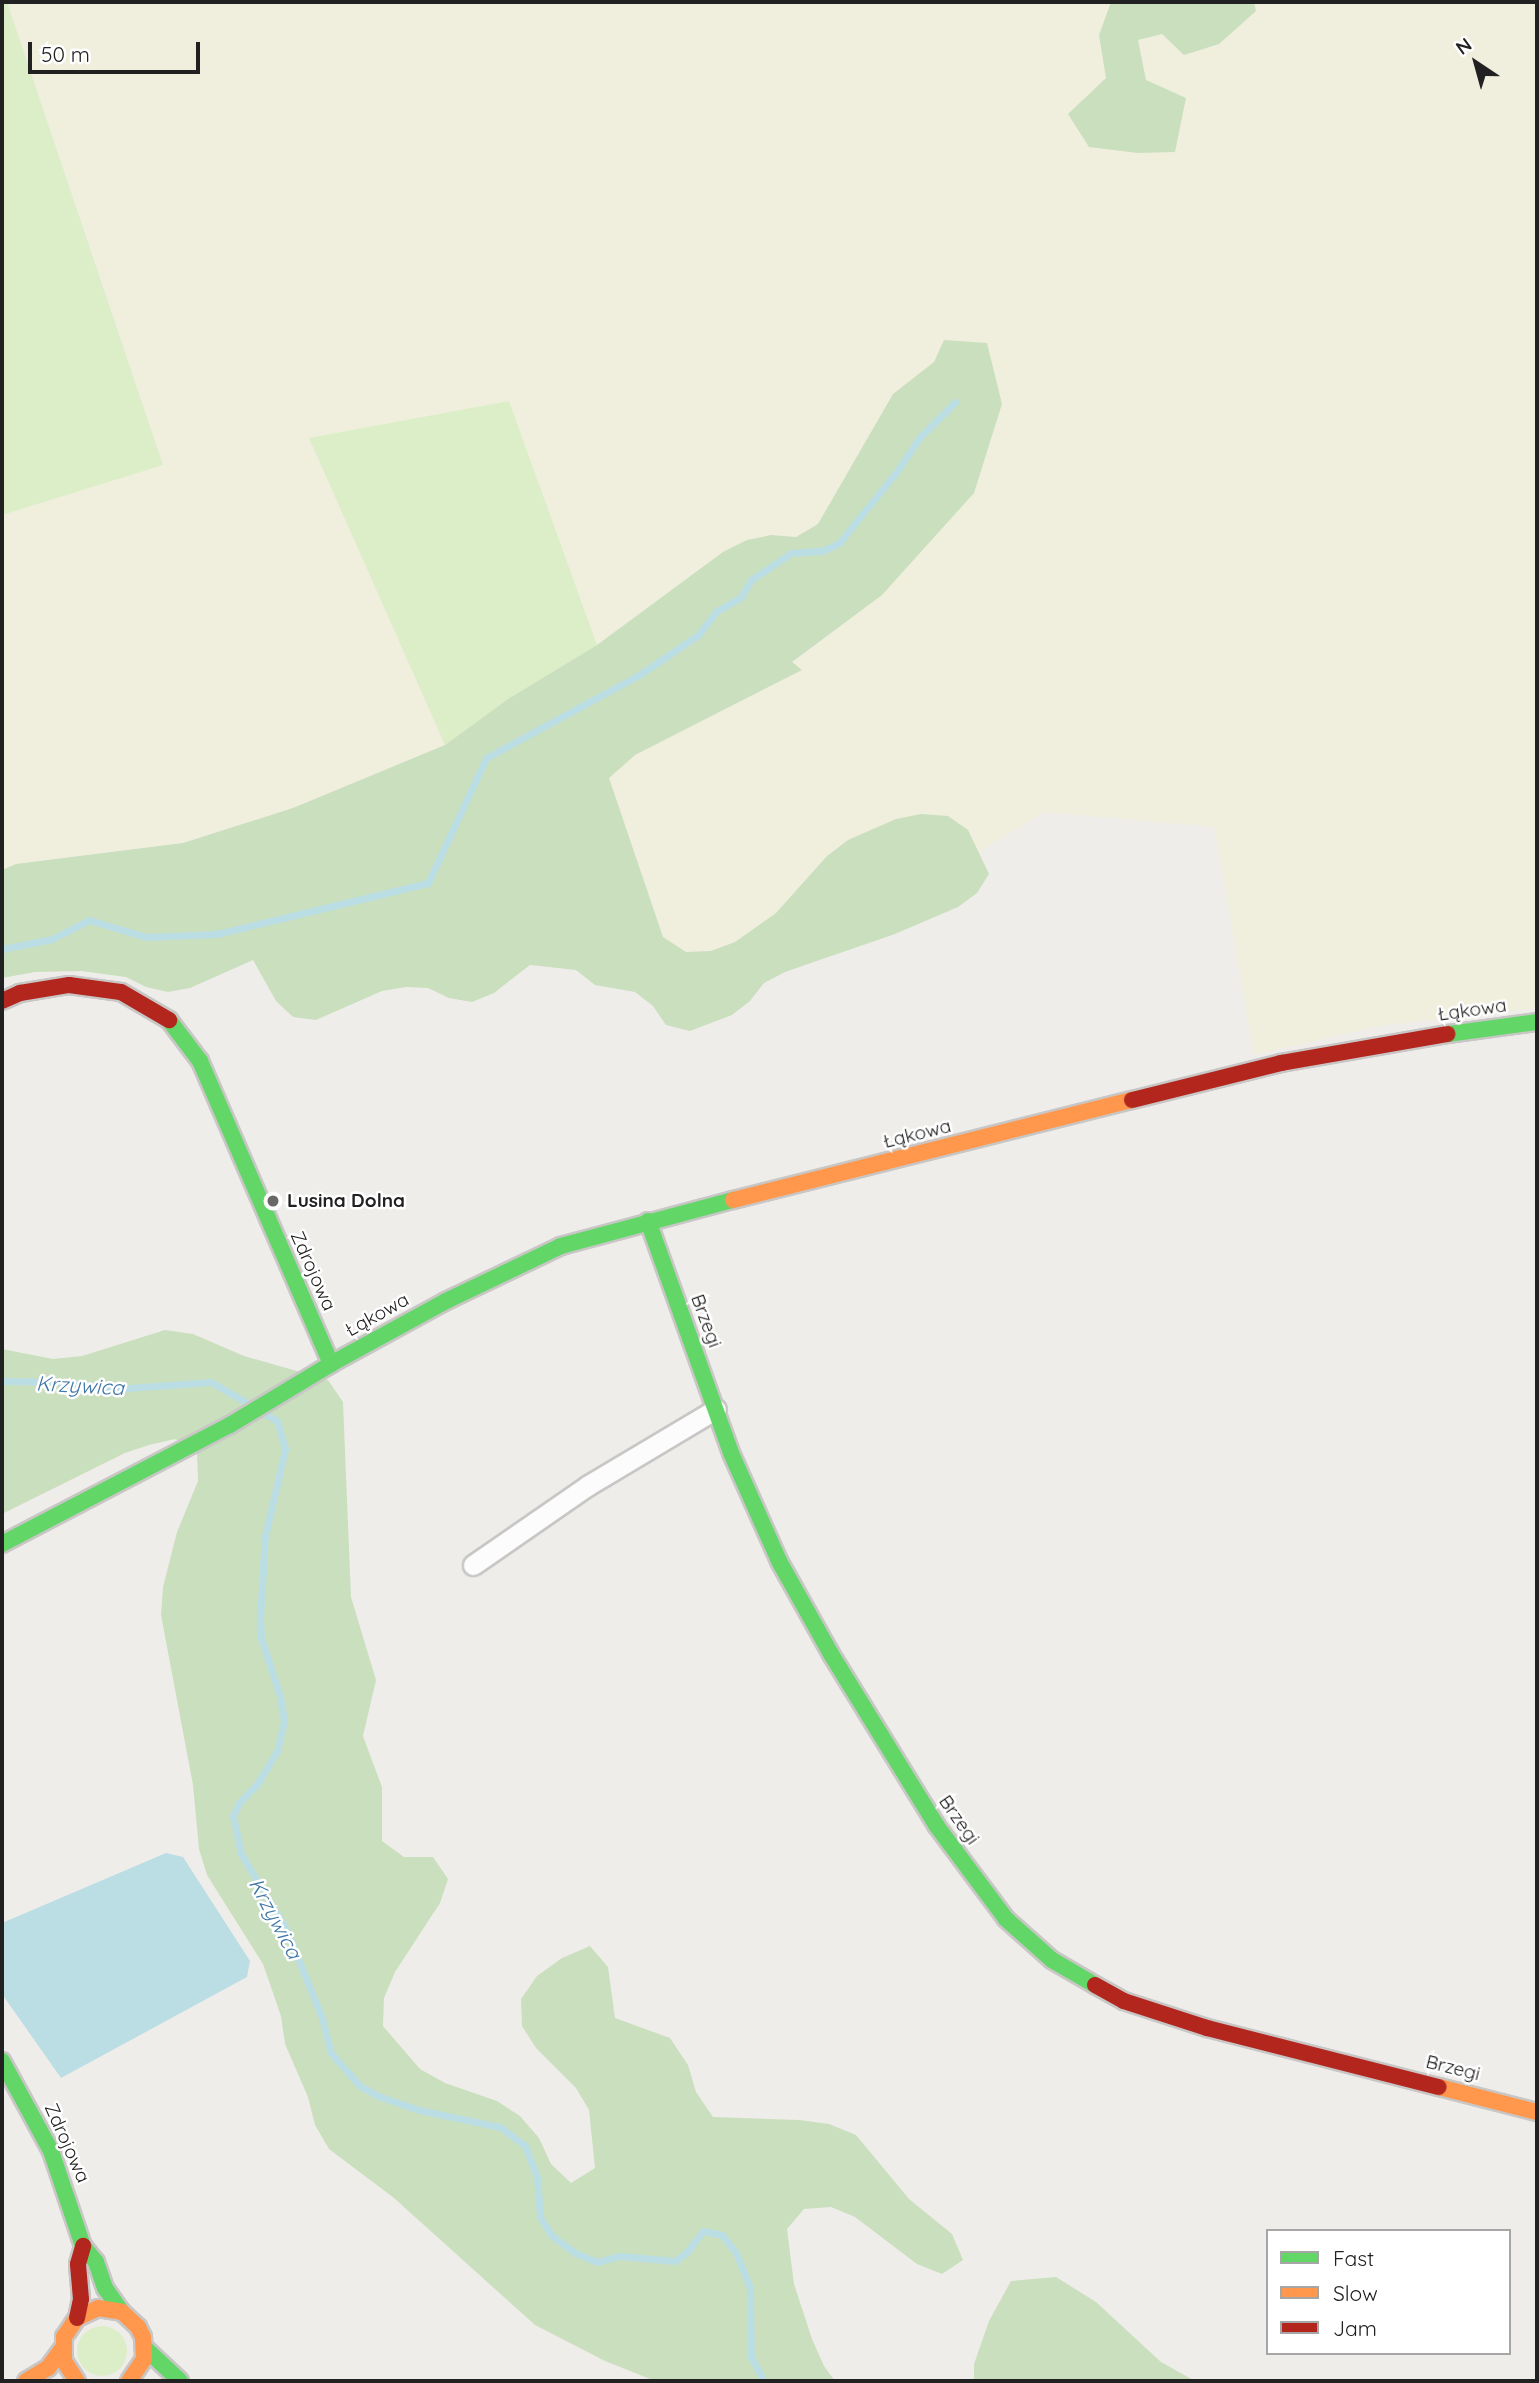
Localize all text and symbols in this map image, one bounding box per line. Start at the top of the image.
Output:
scale bar [32,28,203,72]
north arrow [1441,28,1511,98]
text: N [1451,32,1476,60]
text: 50 m [41,41,90,67]
street label: Łąkowa [1436,994,1508,1026]
street label: Łąkowa [880,1115,954,1153]
place label: Lusina Dolna [287,1190,405,1212]
marker: Lusina Dolna [265,1193,281,1209]
street label: Zdrojowa [285,1228,341,1314]
street label: Łąkowa [341,1288,413,1342]
street label: Brzegi [686,1291,726,1351]
water label: Krzywica [35,1370,125,1400]
street label: Brzegi [934,1791,984,1849]
water label: Krzywica [244,1873,308,1963]
street label: Brzegi [1423,2050,1483,2086]
street label: Zdrojowa [39,2100,95,2186]
legend [1266,2229,1511,2355]
text: Fast [1333,2245,1374,2271]
text: Slow [1333,2280,1378,2306]
text: Jam [1333,2315,1377,2341]

